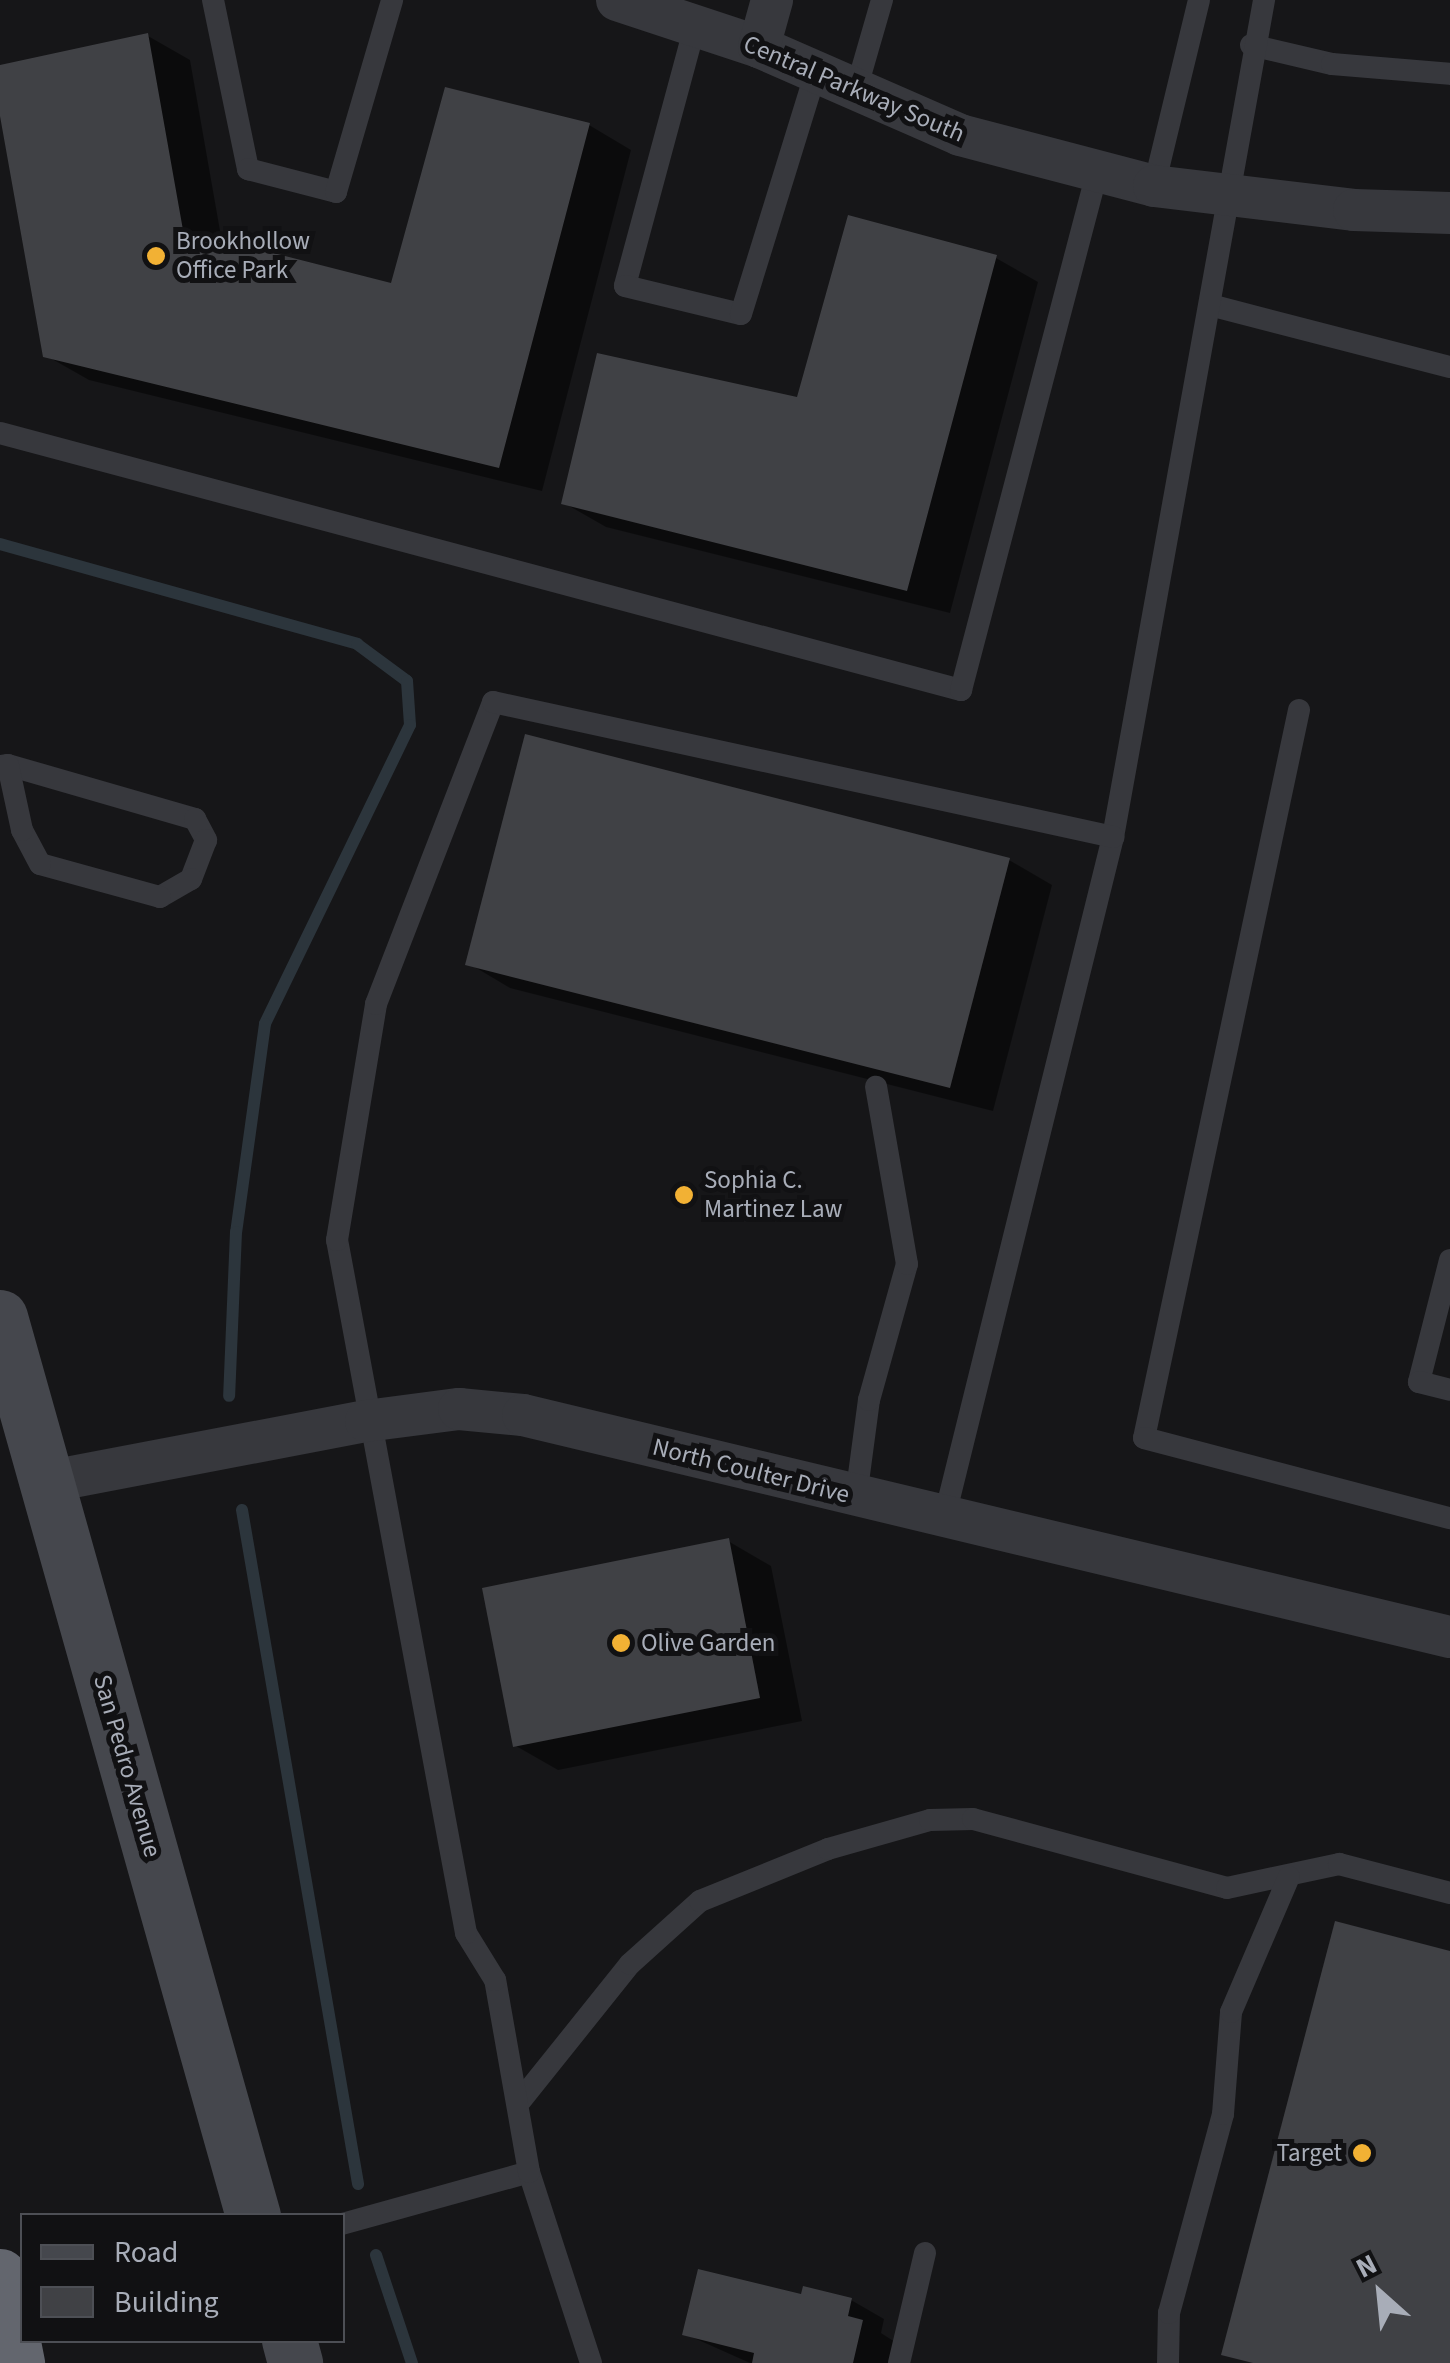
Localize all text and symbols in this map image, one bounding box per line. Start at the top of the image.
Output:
street label: Central Parkway South [739,29,969,149]
place label: Brookhollow Office Park [176,227,310,286]
marker: Brookhollow Office Park [145,245,167,267]
place label: Sophia C. Martinez Law [704,1166,842,1225]
marker: Sophia C. Martinez Law [673,1184,695,1206]
street label: North Coulter Drive [650,1432,852,1510]
place label: Olive Garden [641,1628,776,1658]
marker: Olive Garden [610,1632,632,1654]
street label: San Pedro Avenue [87,1671,167,1861]
place label: Target [1277,2138,1342,2168]
marker: Target [1351,2142,1373,2164]
legend [20,2213,345,2343]
text: Road [114,2231,178,2274]
north arrow [1330,2243,1430,2343]
text: N [1349,2244,1384,2288]
text: Building [114,2281,219,2324]

